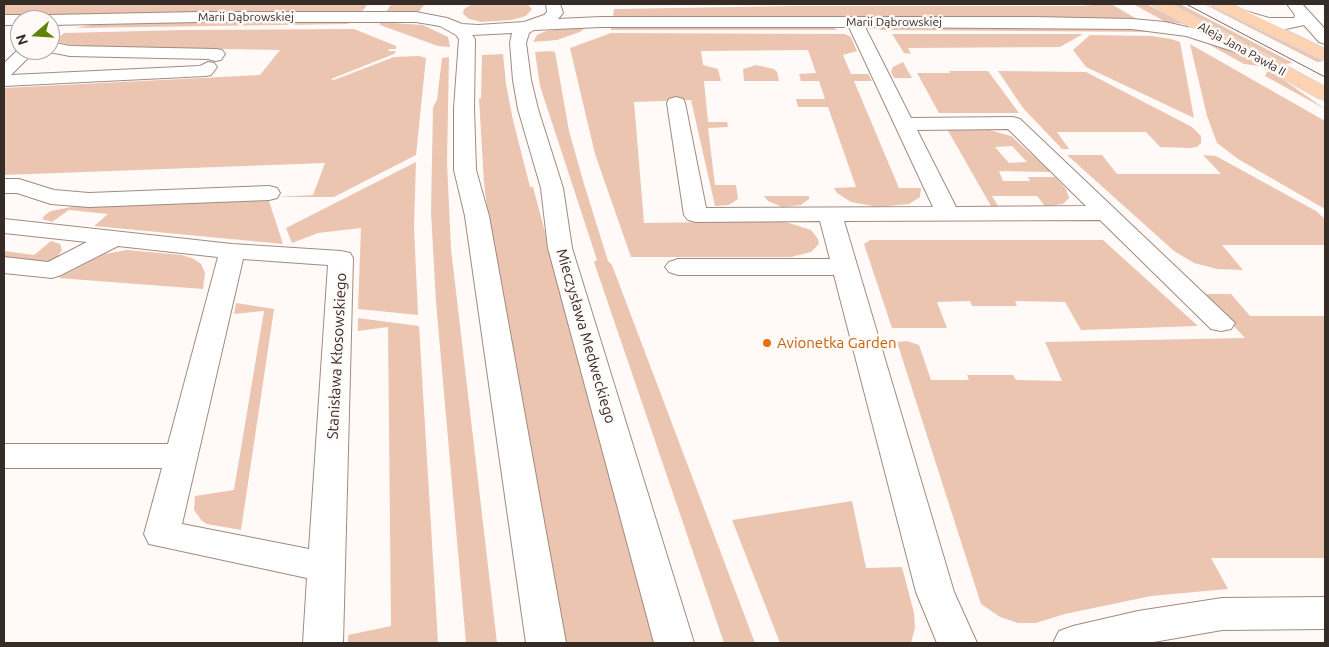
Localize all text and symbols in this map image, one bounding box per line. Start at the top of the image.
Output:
north arrow [10,10,60,60]
street label: Marii Dąbrowskiej [198,10,294,24]
street label: Marii Dąbrowskiej [846,15,942,29]
street label: Aleja Jana Pawła II [1196,19,1288,79]
text: N [12,32,31,47]
street label: Mieczysława Medweckiego [552,247,620,425]
street label: Stanisława Kłosowskiego [324,272,350,440]
place label: Avionetka Garden [777,334,897,352]
marker: Avionetka Garden [761,337,773,349]

